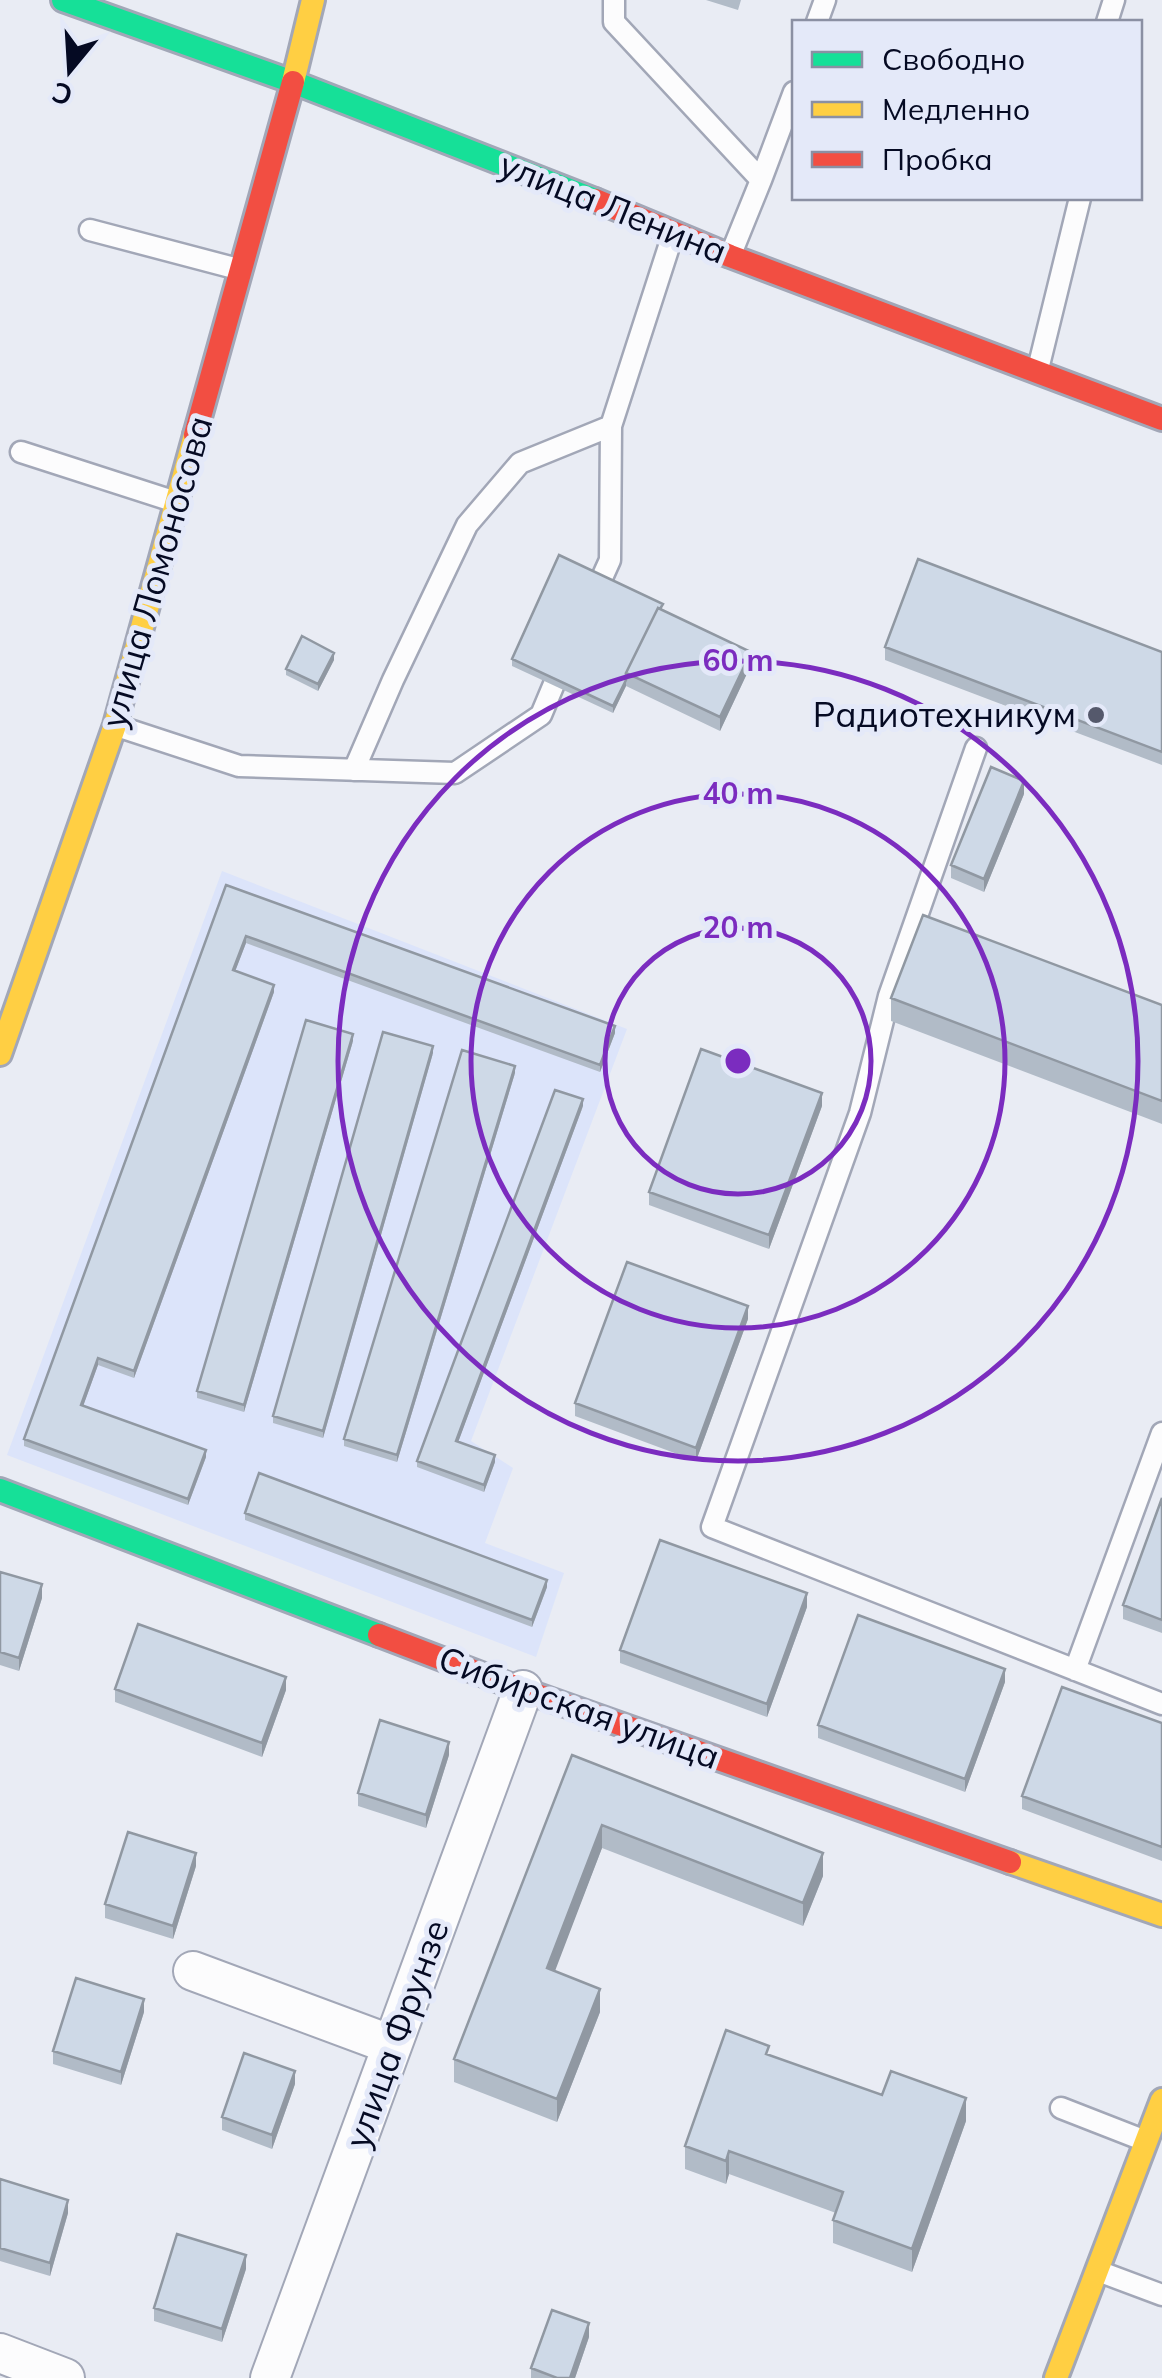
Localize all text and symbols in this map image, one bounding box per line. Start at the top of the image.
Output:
north arrow [20,20,120,120]
legend [792,20,1142,200]
text: Свободно [882,40,1025,78]
text: С [48,75,77,114]
text: Медленно [882,90,1030,128]
text: Пробка [882,140,993,178]
street label: улица Ленина [493,141,733,273]
street label: улица Ломоносова [90,411,222,733]
text: 60 m [702,641,774,679]
place label: Радиотехникум [813,692,1076,736]
marker: Радиотехникум [1085,704,1107,726]
text: 40 m [702,774,774,812]
text: 20 m [702,908,774,946]
centre of rings [720,1043,756,1079]
street label: Сибирская улица [433,1636,726,1778]
street label: улица Фрунзе [334,1914,458,2154]

